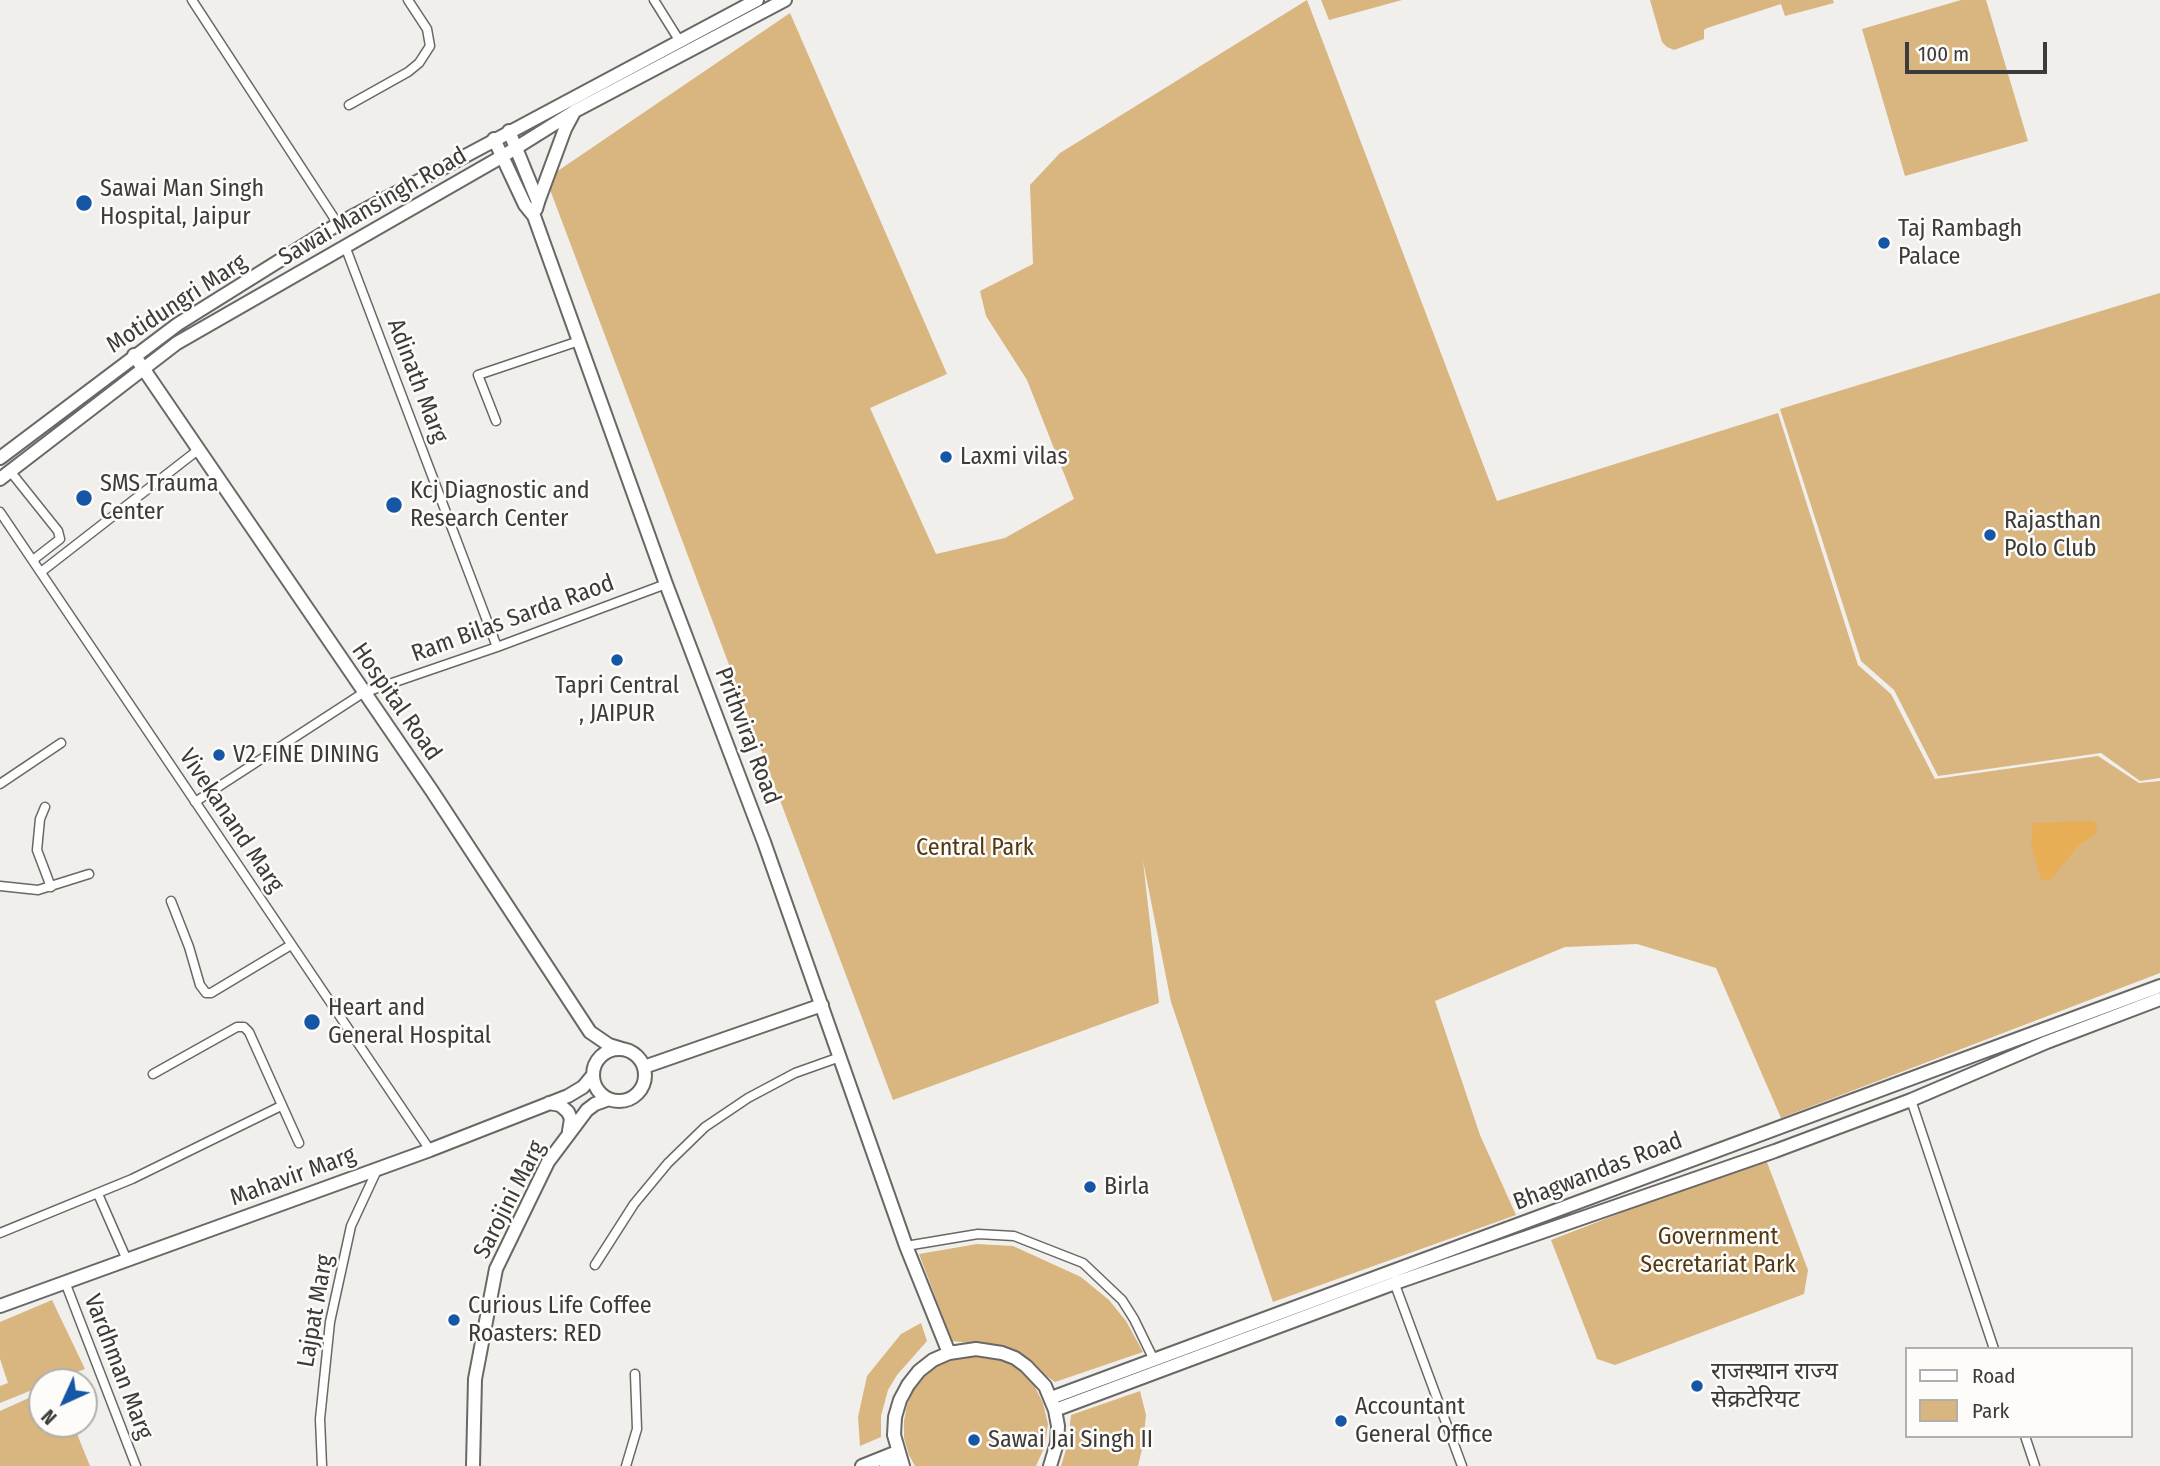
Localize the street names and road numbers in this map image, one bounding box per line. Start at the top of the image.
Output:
street label: Sawai Mansingh Road [274,141,472,273]
street label: Motidungri Marg [102,248,252,360]
street label: Adinath Marg [380,315,454,447]
street label: Ram Bilas Sarda Raod [408,569,618,669]
street label: Hospital Road [345,638,447,766]
street label: Prithviraj Road [708,664,786,808]
street label: Vivekanand Marg [172,744,290,898]
street label: Bhagwandas Road [1510,1127,1686,1217]
street label: Sarojini Marg [468,1136,552,1264]
street label: Mahavir Marg [226,1141,360,1213]
street label: Lajpat Marg [292,1252,340,1370]
street label: Vardhman Marg [77,1290,159,1444]

